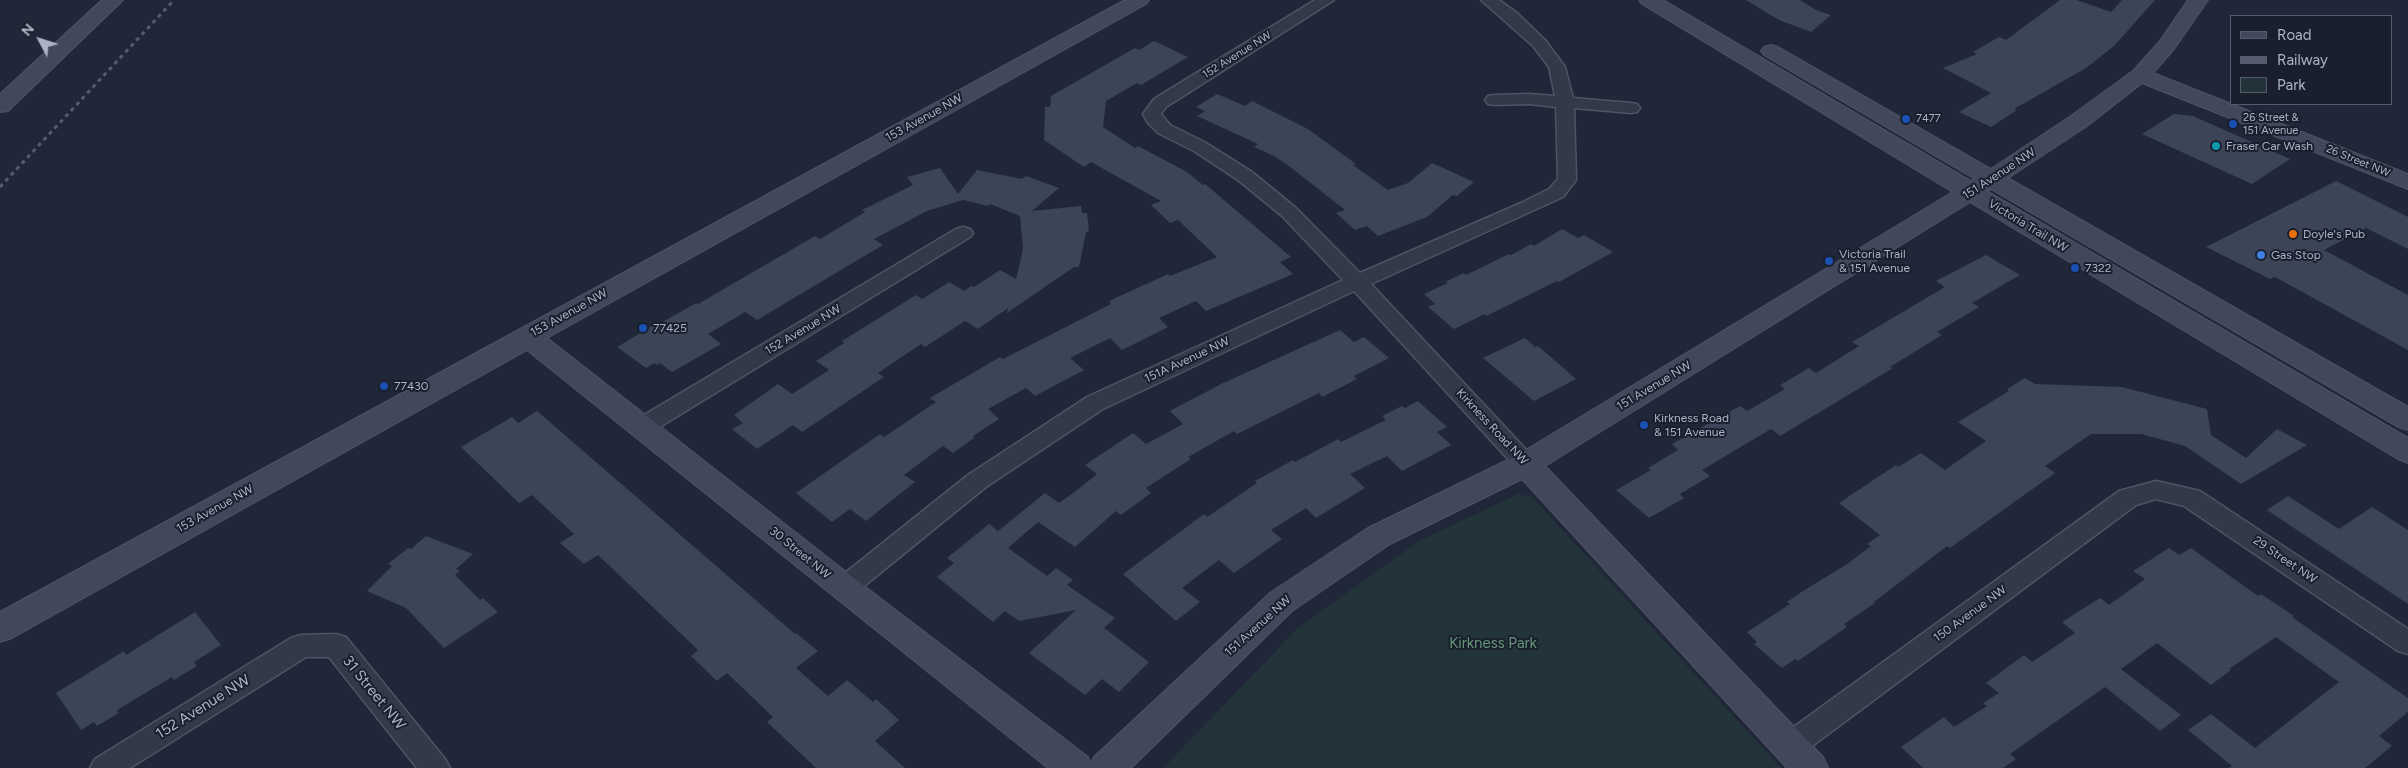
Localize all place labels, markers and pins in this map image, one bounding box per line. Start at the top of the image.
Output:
place label: 26 Street & 151 Avenue [2243,111,2299,137]
place label: 7477 [1916,112,1941,126]
marker: 7477 [1900,113,1912,125]
marker: 26 Street & 151 Avenue [2227,118,2239,130]
place label: Fraser Car Wash [2226,139,2313,153]
marker: Fraser Car Wash [2210,140,2222,152]
place label: Doyle's Pub [2303,227,2365,241]
marker: Doyle's Pub [2287,228,2299,240]
place label: Victoria Trail & 151 Avenue [1839,247,1910,275]
place label: Gas Stop [2271,248,2321,262]
marker: Gas Stop [2255,249,2267,261]
marker: Victoria Trail & 151 Avenue [1823,255,1835,267]
place label: 7322 [2085,261,2111,275]
marker: 7322 [2069,262,2081,274]
place label: 77425 [653,321,687,335]
marker: 77425 [637,322,649,334]
place label: 77430 [394,379,429,393]
marker: 77430 [378,380,390,392]
place label: Kirkness Road & 151 Avenue [1654,411,1729,439]
marker: Kirkness Road & 151 Avenue [1638,419,1650,431]

